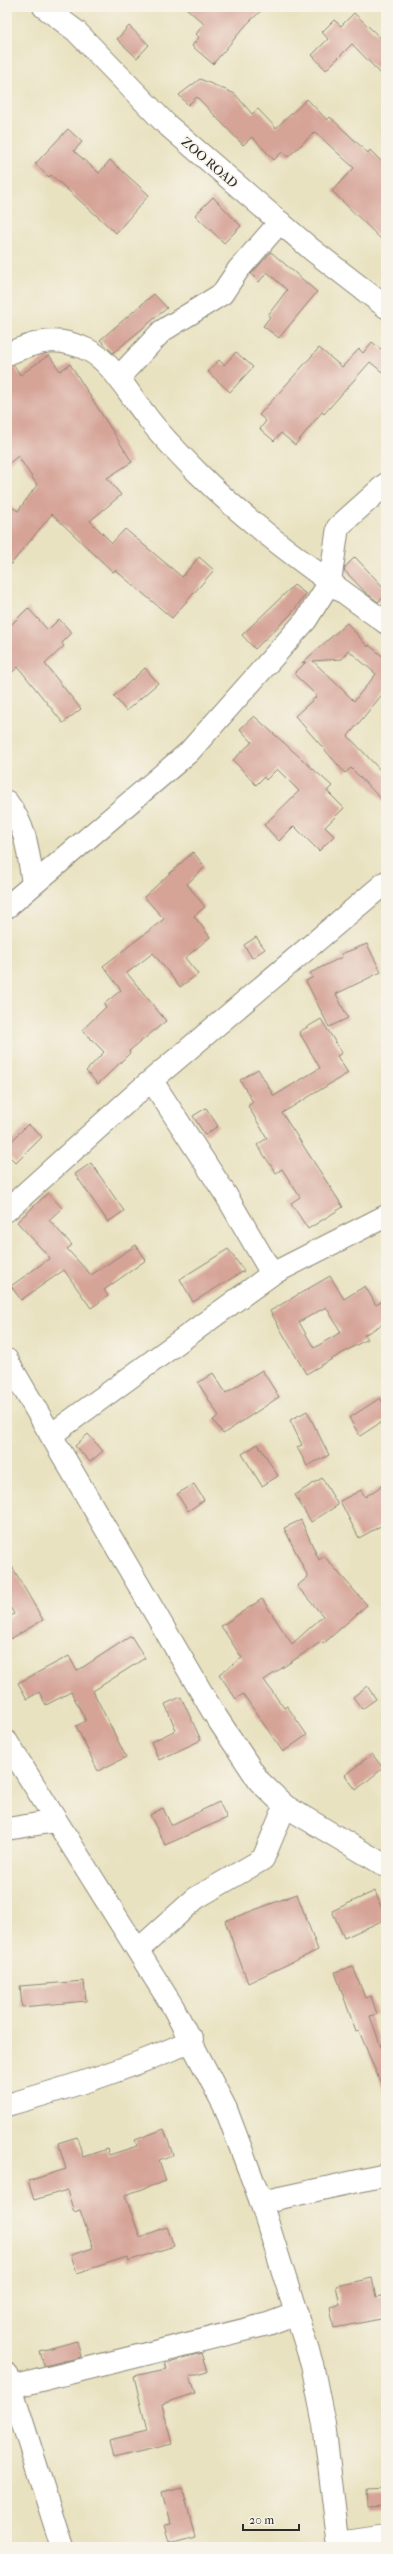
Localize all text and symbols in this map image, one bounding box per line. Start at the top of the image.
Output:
street label: ZOO ROAD [178,134,241,191]
scale bar [243,2506,299,2532]
text: 20 m [249,2513,274,2527]

